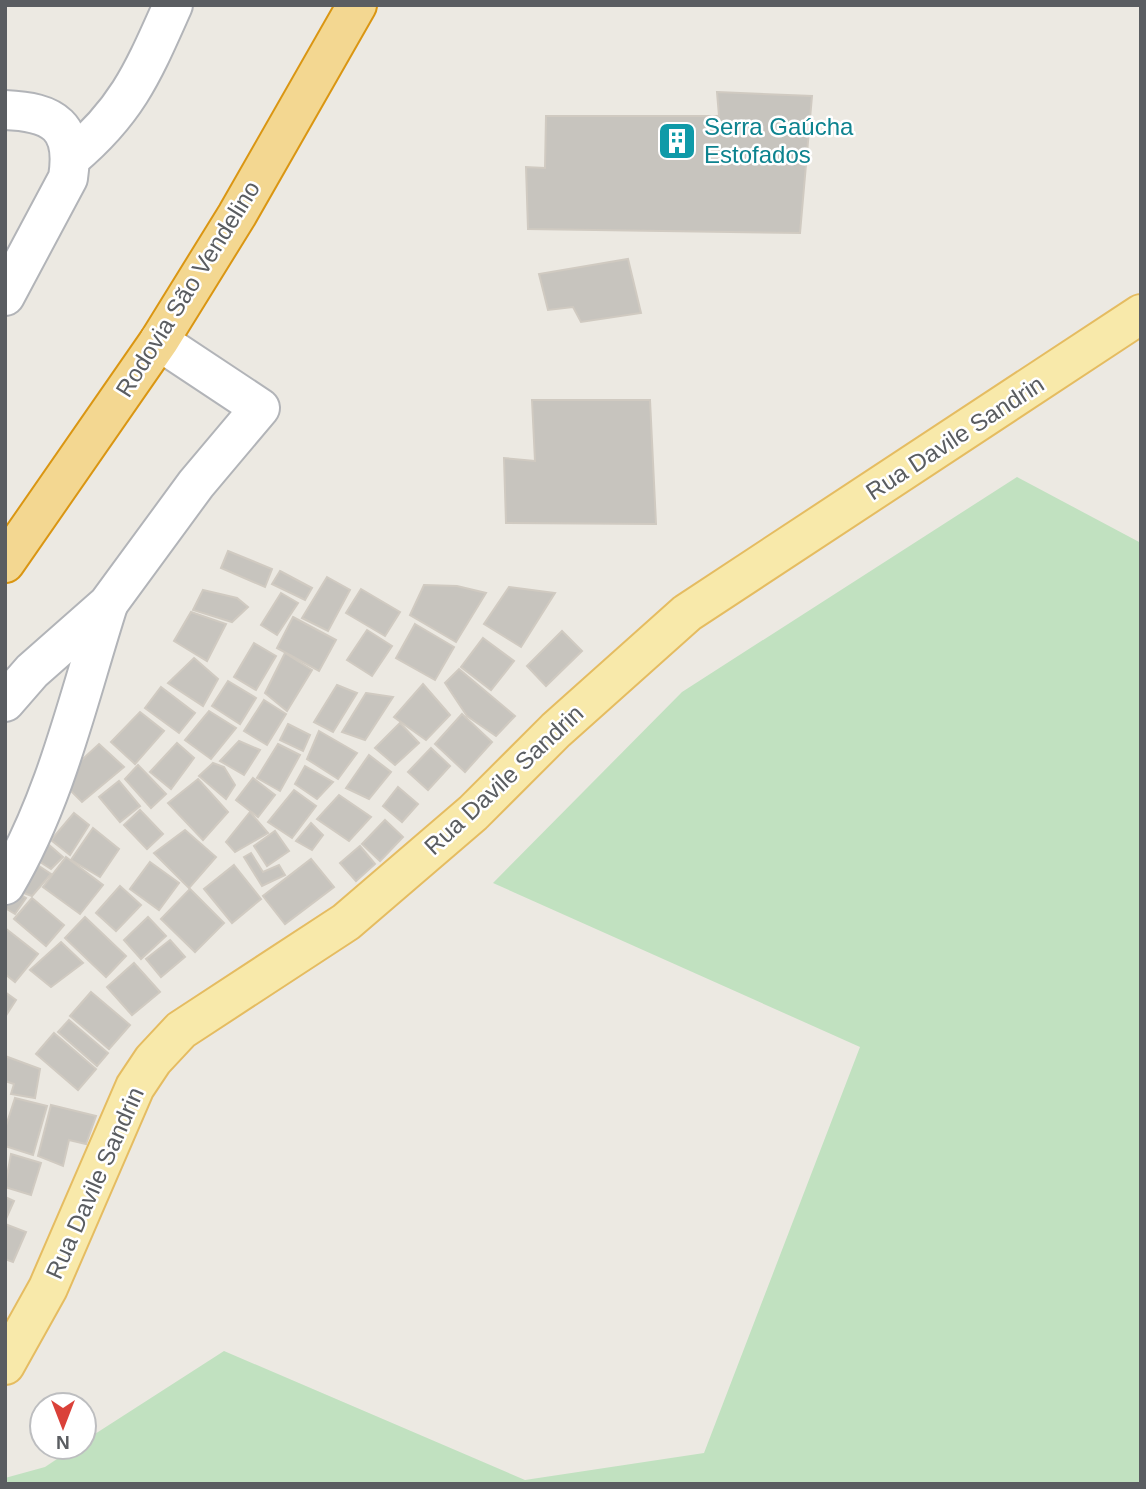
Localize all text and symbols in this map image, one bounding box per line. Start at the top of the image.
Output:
place label: Serra Gaúcha Estofados [704,113,854,168]
building icon: Serra Gaúcha Estofados [656,120,698,162]
street label: Rodovia São Vendelino [110,176,265,402]
street label: Rua Davile Sandrin [861,370,1049,505]
street label: Rua Davile Sandrin [419,699,588,860]
street label: Rua Davile Sandrin [40,1083,149,1283]
north arrow [28,1391,98,1461]
text: N [56,1432,70,1453]

